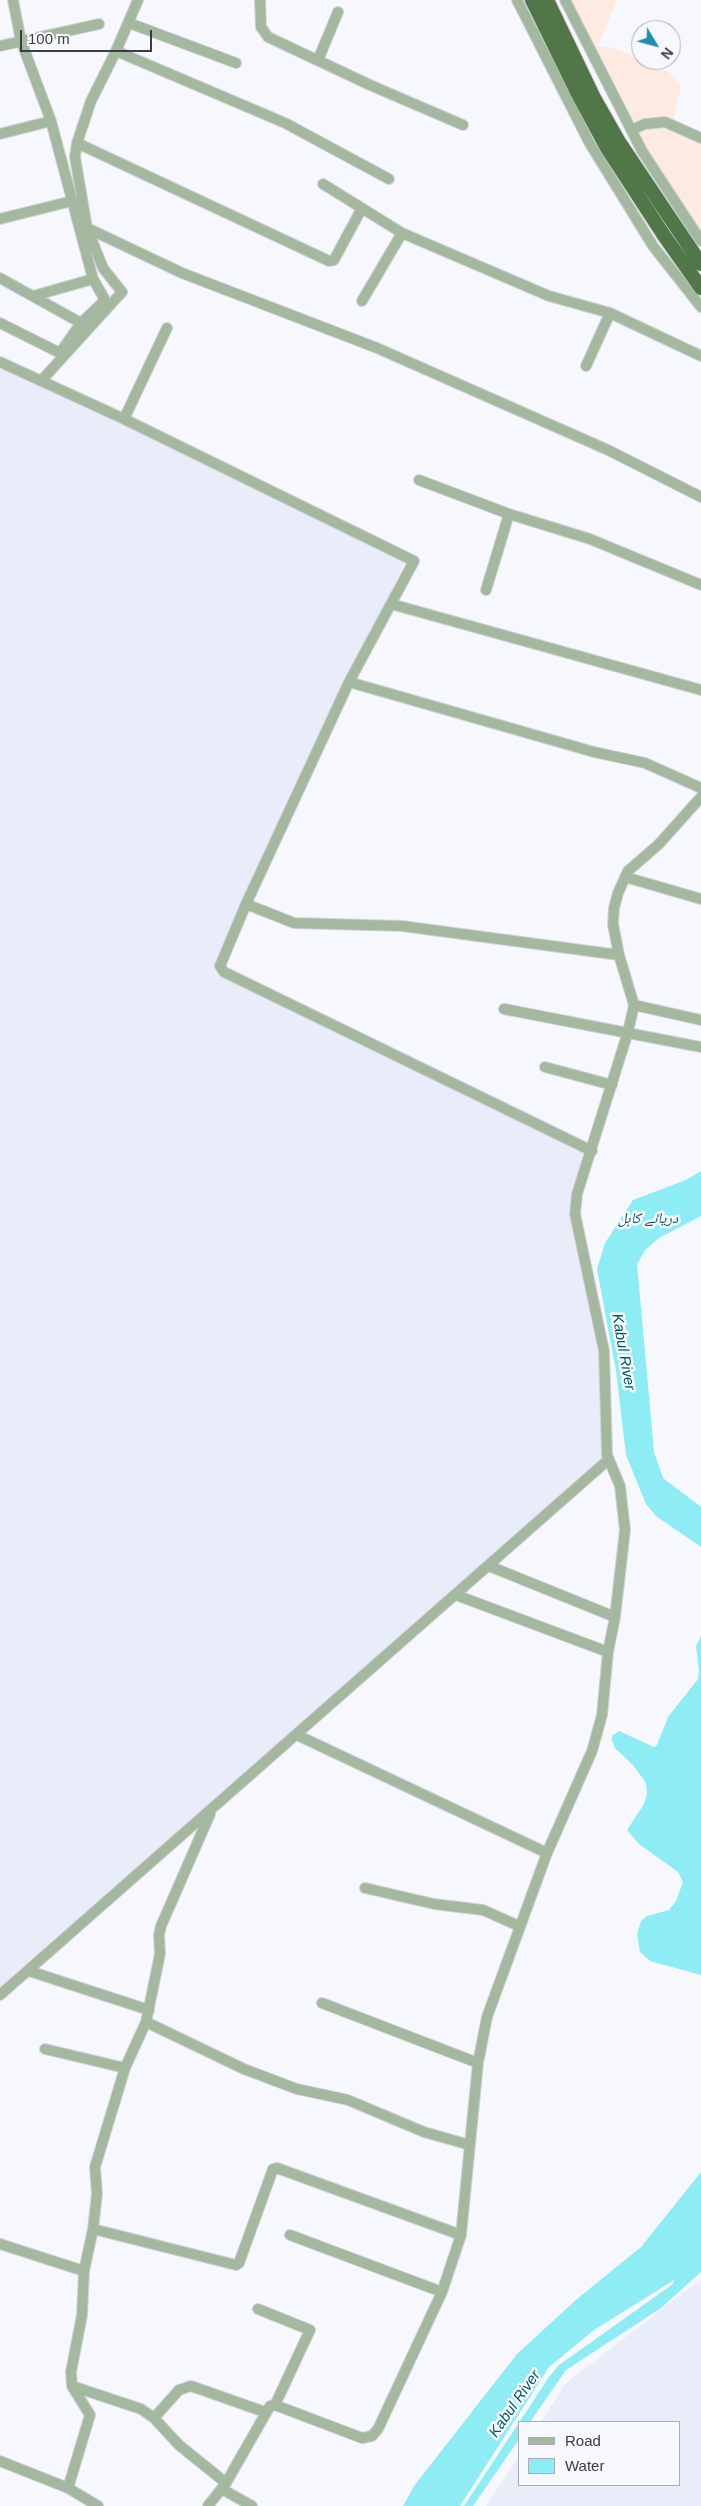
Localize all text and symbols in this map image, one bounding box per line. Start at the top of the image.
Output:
scale bar [22,20,155,52]
north arrow [631,20,681,70]
text: 100 m [28,30,70,47]
text: N [658,45,677,62]
water label: دریائے کابل [618,1210,678,1228]
water label: Kabul River [607,1312,639,1392]
water label: Kabul River [485,2367,545,2441]
legend [518,2421,681,2486]
text: Road [565,2432,601,2449]
text: Water [565,2457,604,2474]

